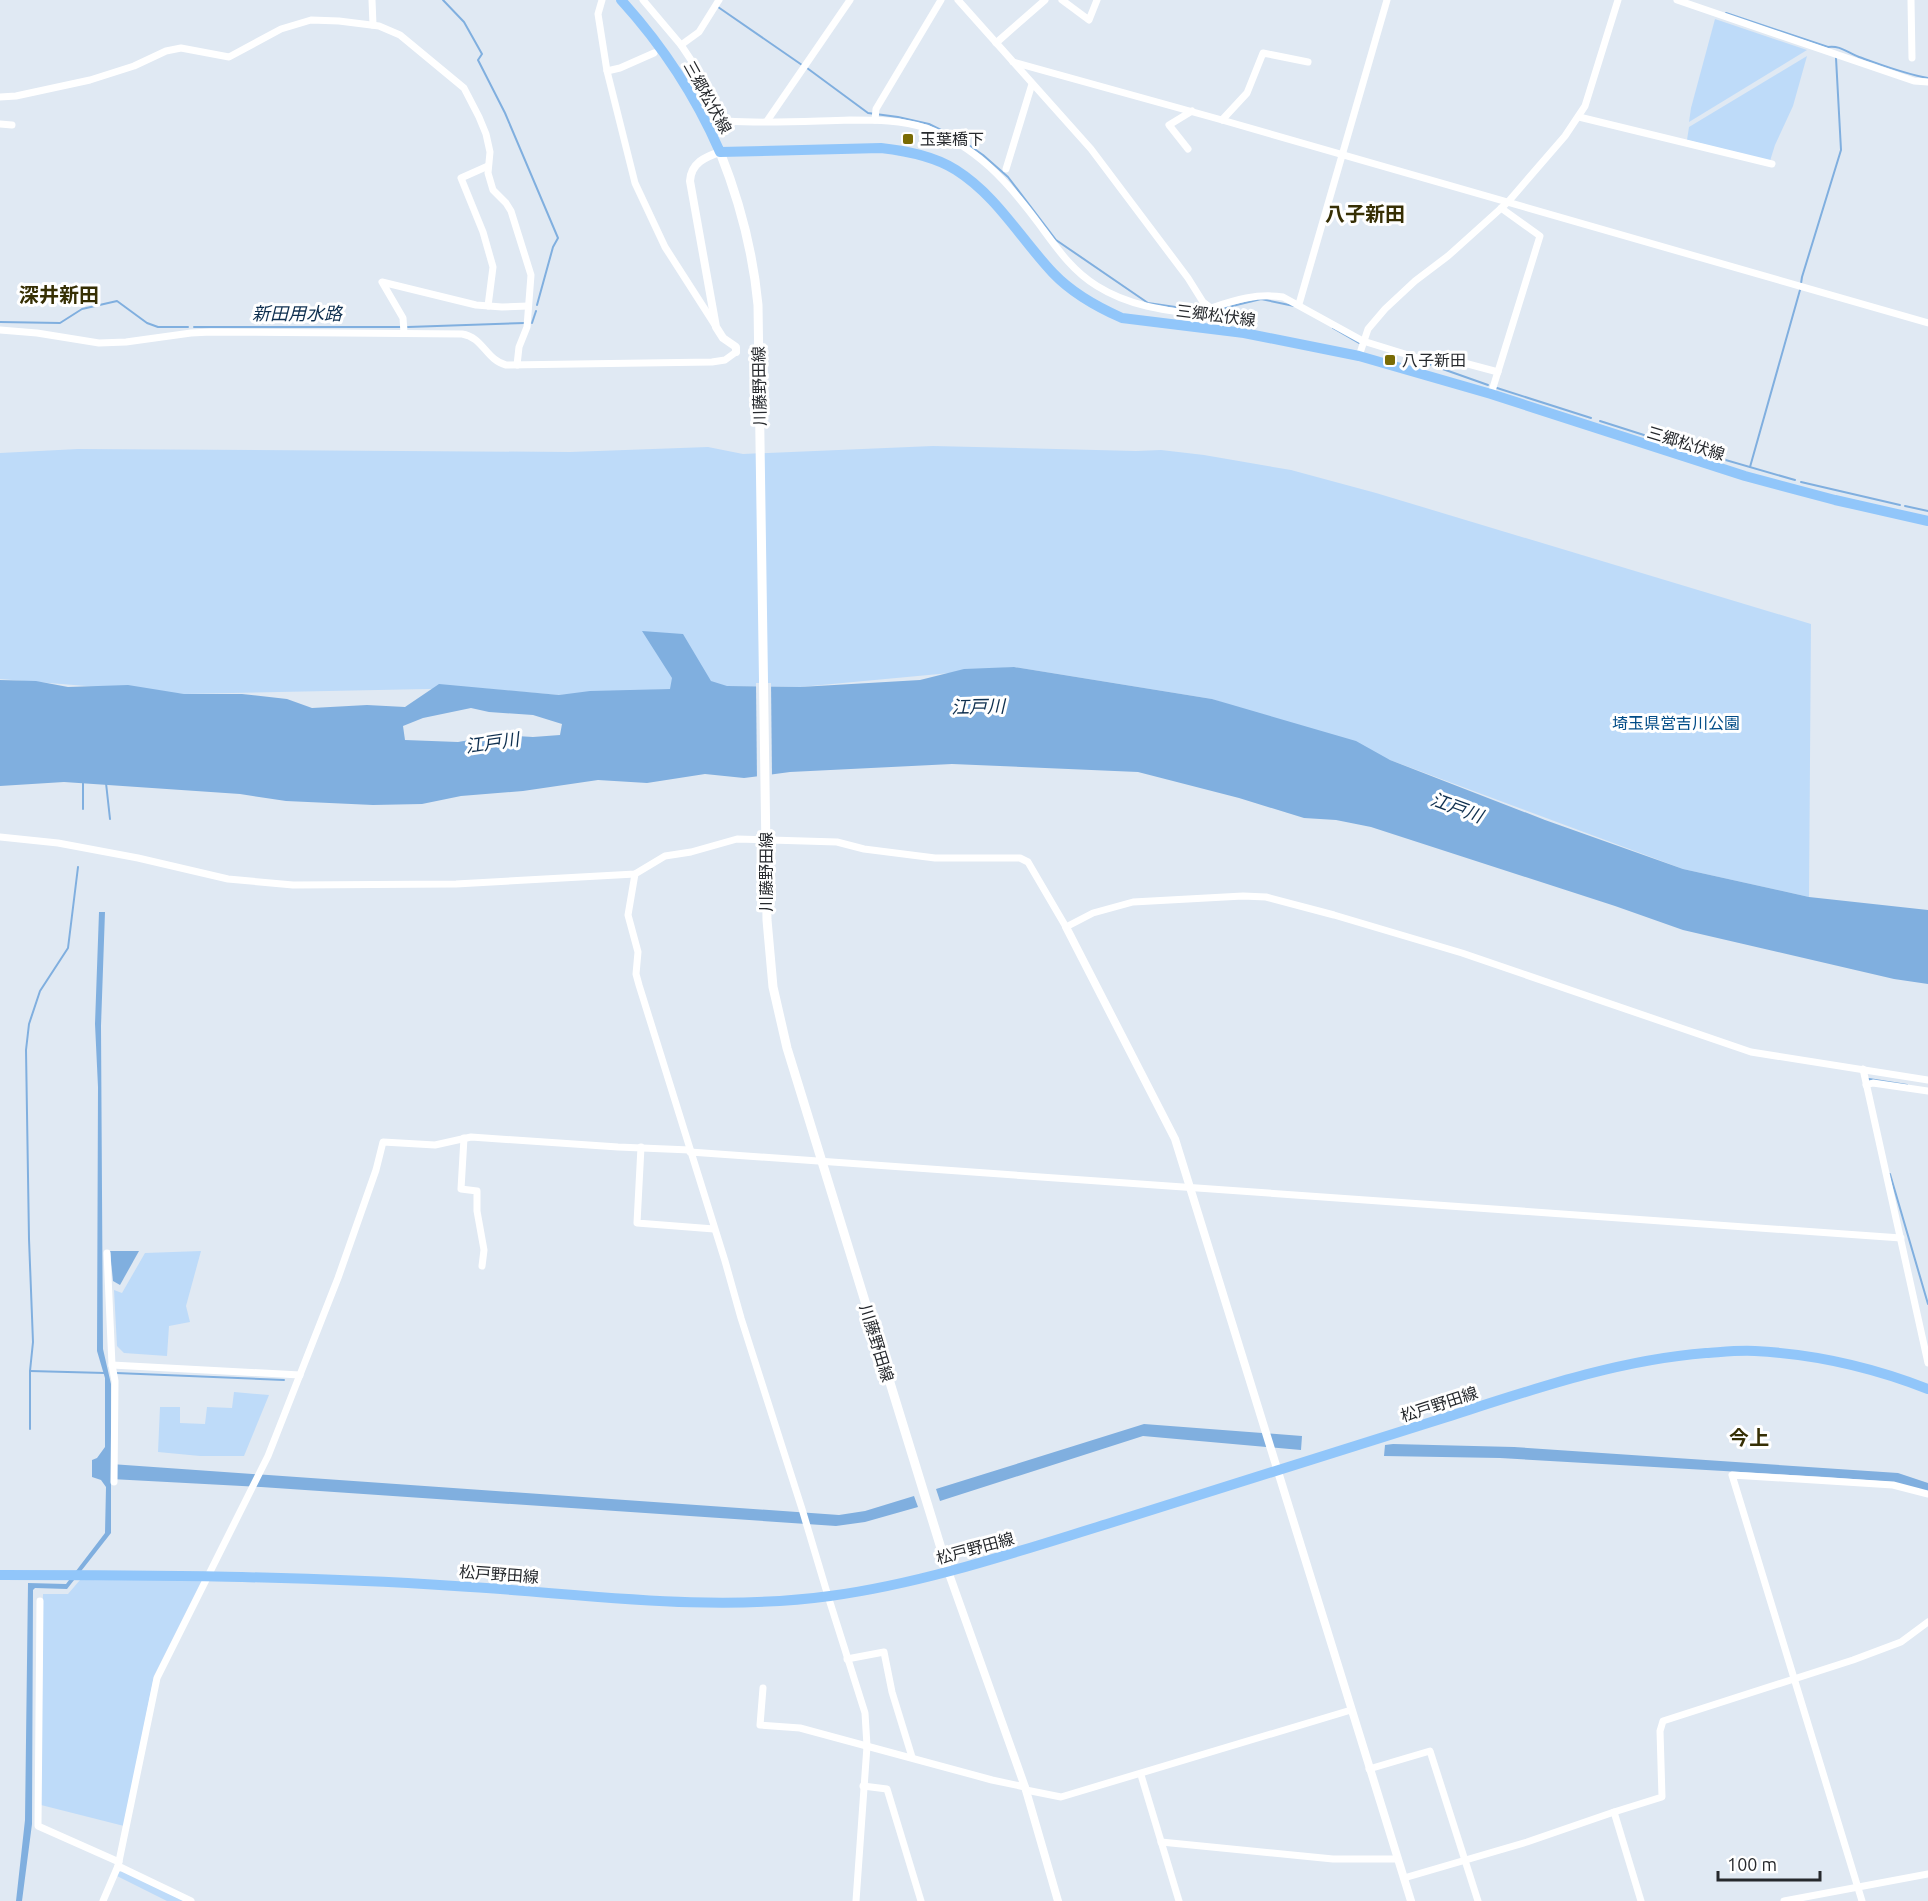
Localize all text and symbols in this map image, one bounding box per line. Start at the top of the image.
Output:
street label: 三郷松伏線 [681,58,735,136]
place label: 玉葉橋下 [920,130,984,148]
marker: 玉葉橋下 [901,132,915,146]
district label: 八子新田 [1325,202,1405,225]
district label: 深井新田 [19,283,99,306]
street label: 三郷松伏線 [1175,301,1257,329]
water label: 新田用水路 [252,303,344,323]
street label: 川藤野田線 [749,346,769,426]
place label: 八子新田 [1402,351,1466,369]
marker: 八子新田 [1383,353,1397,367]
street label: 三郷松伏線 [1645,423,1727,463]
water label: 江戸川 [951,695,1007,716]
park label: 埼玉県営吉川公園 [1612,714,1740,732]
water label: 江戸川 [464,728,522,756]
water label: 江戸川 [1428,788,1488,826]
street label: 川藤野田線 [757,832,775,912]
street label: 川藤野田線 [857,1302,897,1384]
street label: 松戸野田線 [1398,1383,1480,1425]
district label: 今上 [1729,1426,1769,1449]
street label: 松戸野田線 [934,1529,1016,1567]
street label: 松戸野田線 [458,1562,540,1586]
scale bar [1718,1844,1820,1882]
text: 100 m [1727,1854,1777,1874]

